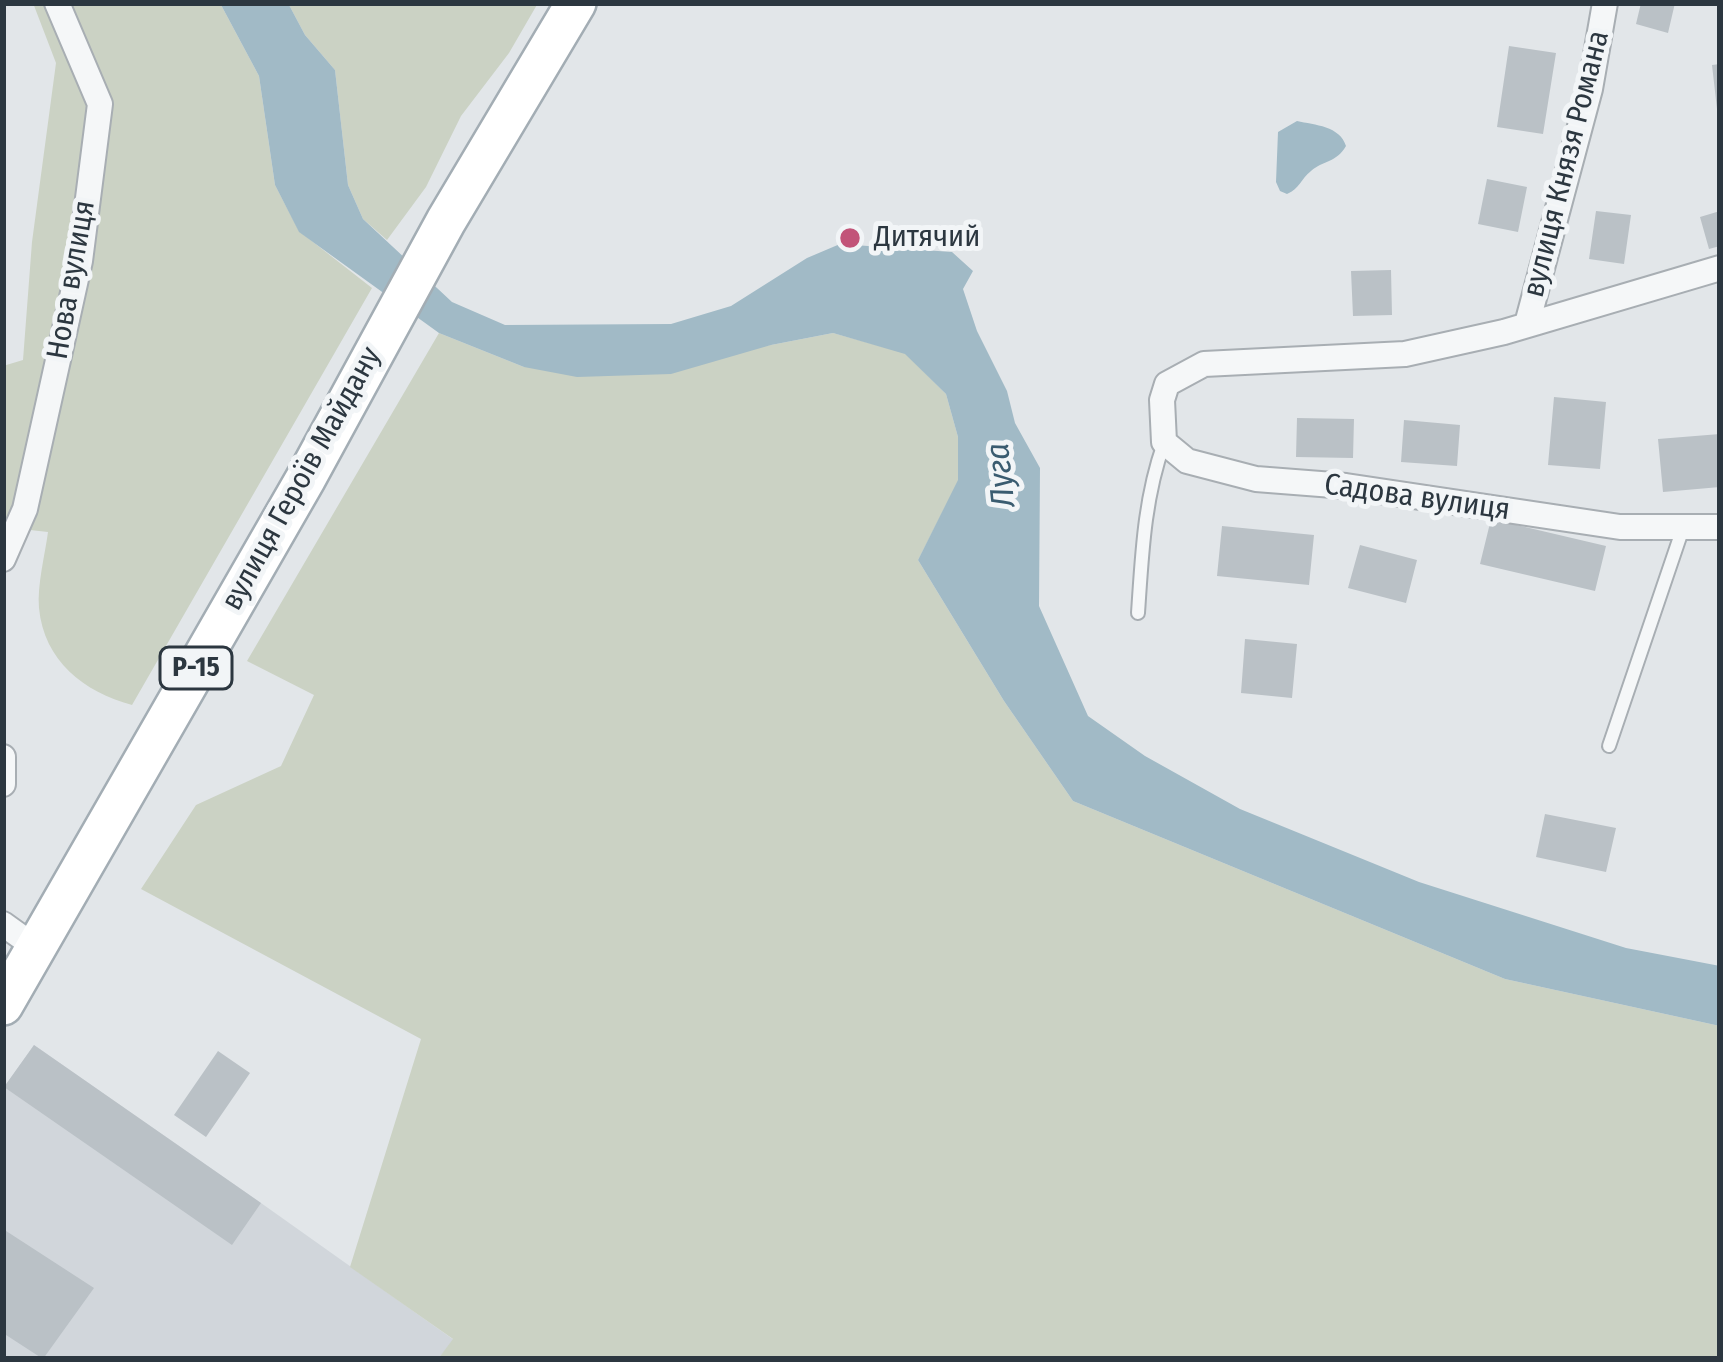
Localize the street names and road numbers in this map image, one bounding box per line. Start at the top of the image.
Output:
street label: вулиця Князя Романа [1516,27,1618,301]
street label: Нова вулиця [40,198,104,362]
street label: вулиця Героїв Майдану [215,341,389,617]
street label: Садова вулиця [1322,467,1512,529]
road number: Р-15 [160,647,232,689]

